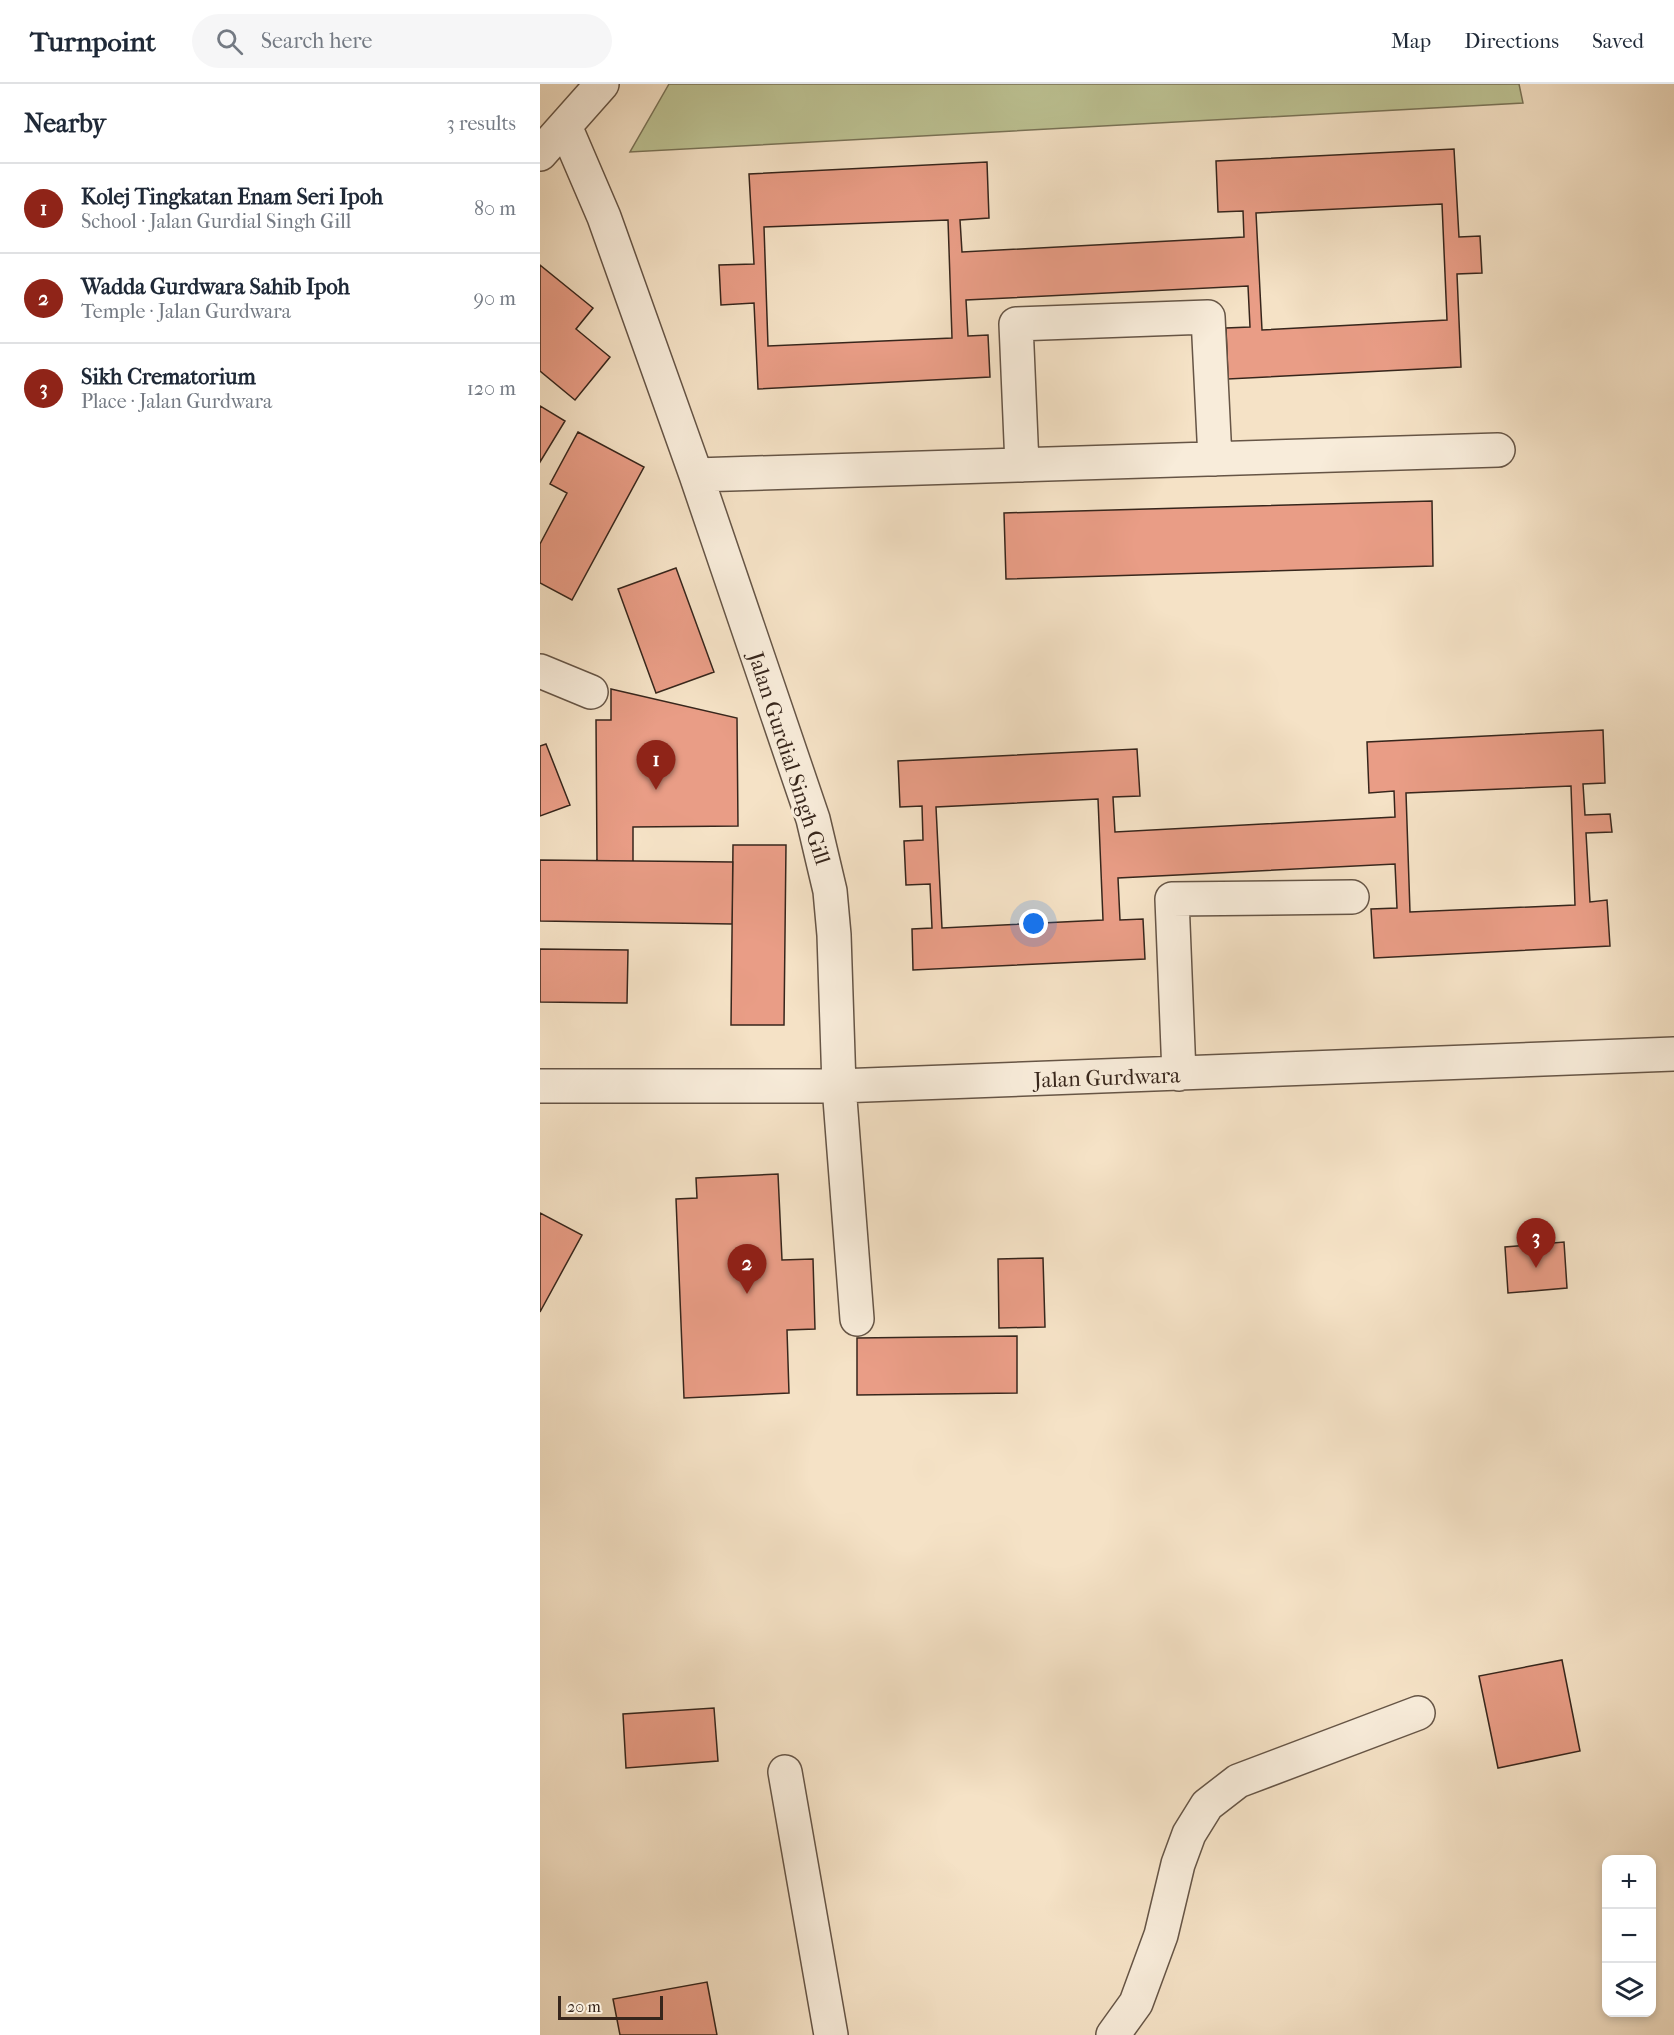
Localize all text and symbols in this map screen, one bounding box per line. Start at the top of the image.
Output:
search box [192,14,612,68]
text: Turnpoint [30,25,156,58]
icon: search [213,25,246,58]
text: Search here [261,28,372,54]
text: Map [1391,29,1431,53]
text: Directions [1464,29,1559,53]
text: Saved [1592,29,1644,53]
text: Nearby [24,108,106,139]
text: 3 results [447,112,516,135]
text: Kolej Tingkatan Enam Seri Ipoh [81,184,383,210]
text: 1 [40,197,47,220]
text: 80 m [474,197,516,220]
text: School · Jalan Gurdial Singh Gill [81,210,351,233]
text: Wadda Gurdwara Sahib Ipoh [81,274,350,300]
text: 2 [38,287,49,310]
text: 90 m [474,287,516,310]
text: Temple · Jalan Gurdwara [81,300,291,323]
text: Sikh Crematorium [81,364,256,390]
text: 3 [39,377,48,400]
text: 120 m [467,377,516,400]
text: Place · Jalan Gurdwara [81,390,272,413]
street label: Jalan Gurdial Singh Gill [742,647,836,868]
pin: 1 [636,740,676,790]
your location [1019,909,1048,938]
street label: Jalan Gurdwara [1031,1062,1182,1094]
pin: 3 [1516,1218,1556,1268]
pin: 2 [728,1244,766,1294]
map controls [1602,1855,1656,2017]
button: + [1602,1855,1656,1909]
button: − [1602,1909,1656,1963]
button: layers [1602,1963,1656,2017]
scale bar [558,1993,663,2020]
text: 20 m [567,1997,601,2016]

